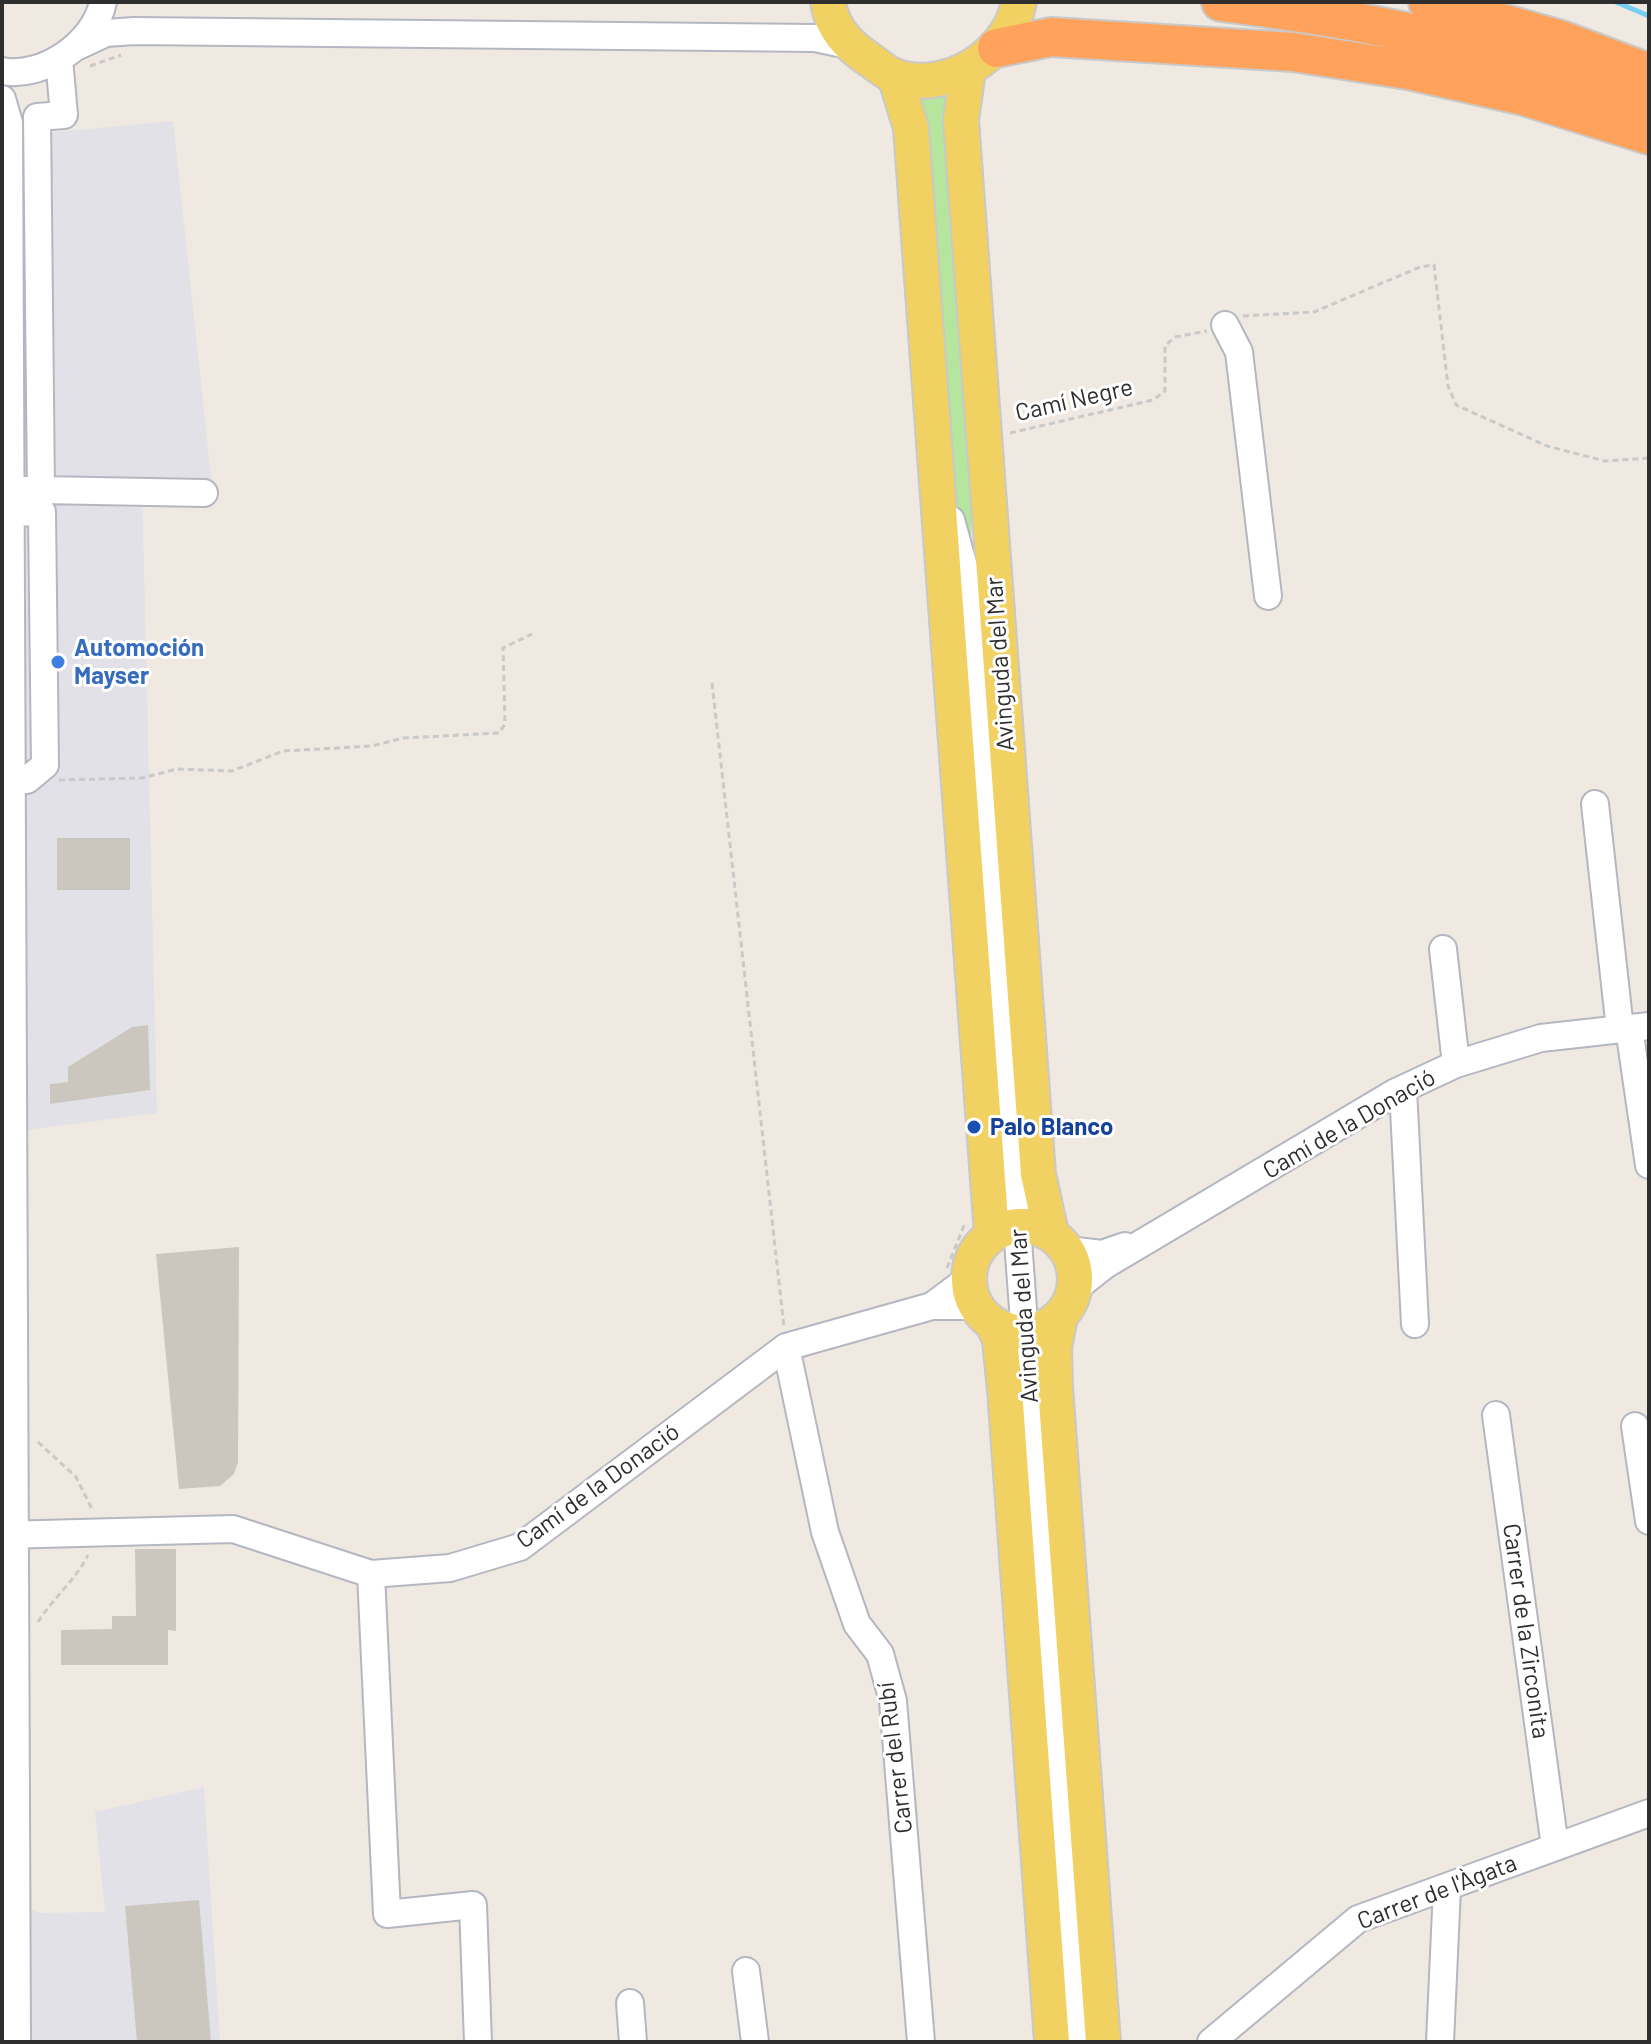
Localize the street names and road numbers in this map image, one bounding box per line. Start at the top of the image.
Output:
street label: Camí Negre [1012,373,1136,427]
street label: Avinguda del Mar [980,576,1020,752]
street label: Camí de la Donació [1258,1063,1440,1185]
street label: Avinguda del Mar [1004,1228,1044,1404]
street label: Camí de la Donació [511,1417,685,1555]
street label: Carrer de la Zirconita [1497,1522,1555,1740]
street label: Carrer del Rubí [871,1681,919,1835]
street label: Carrer de l'Àgata [1353,1848,1521,1936]

